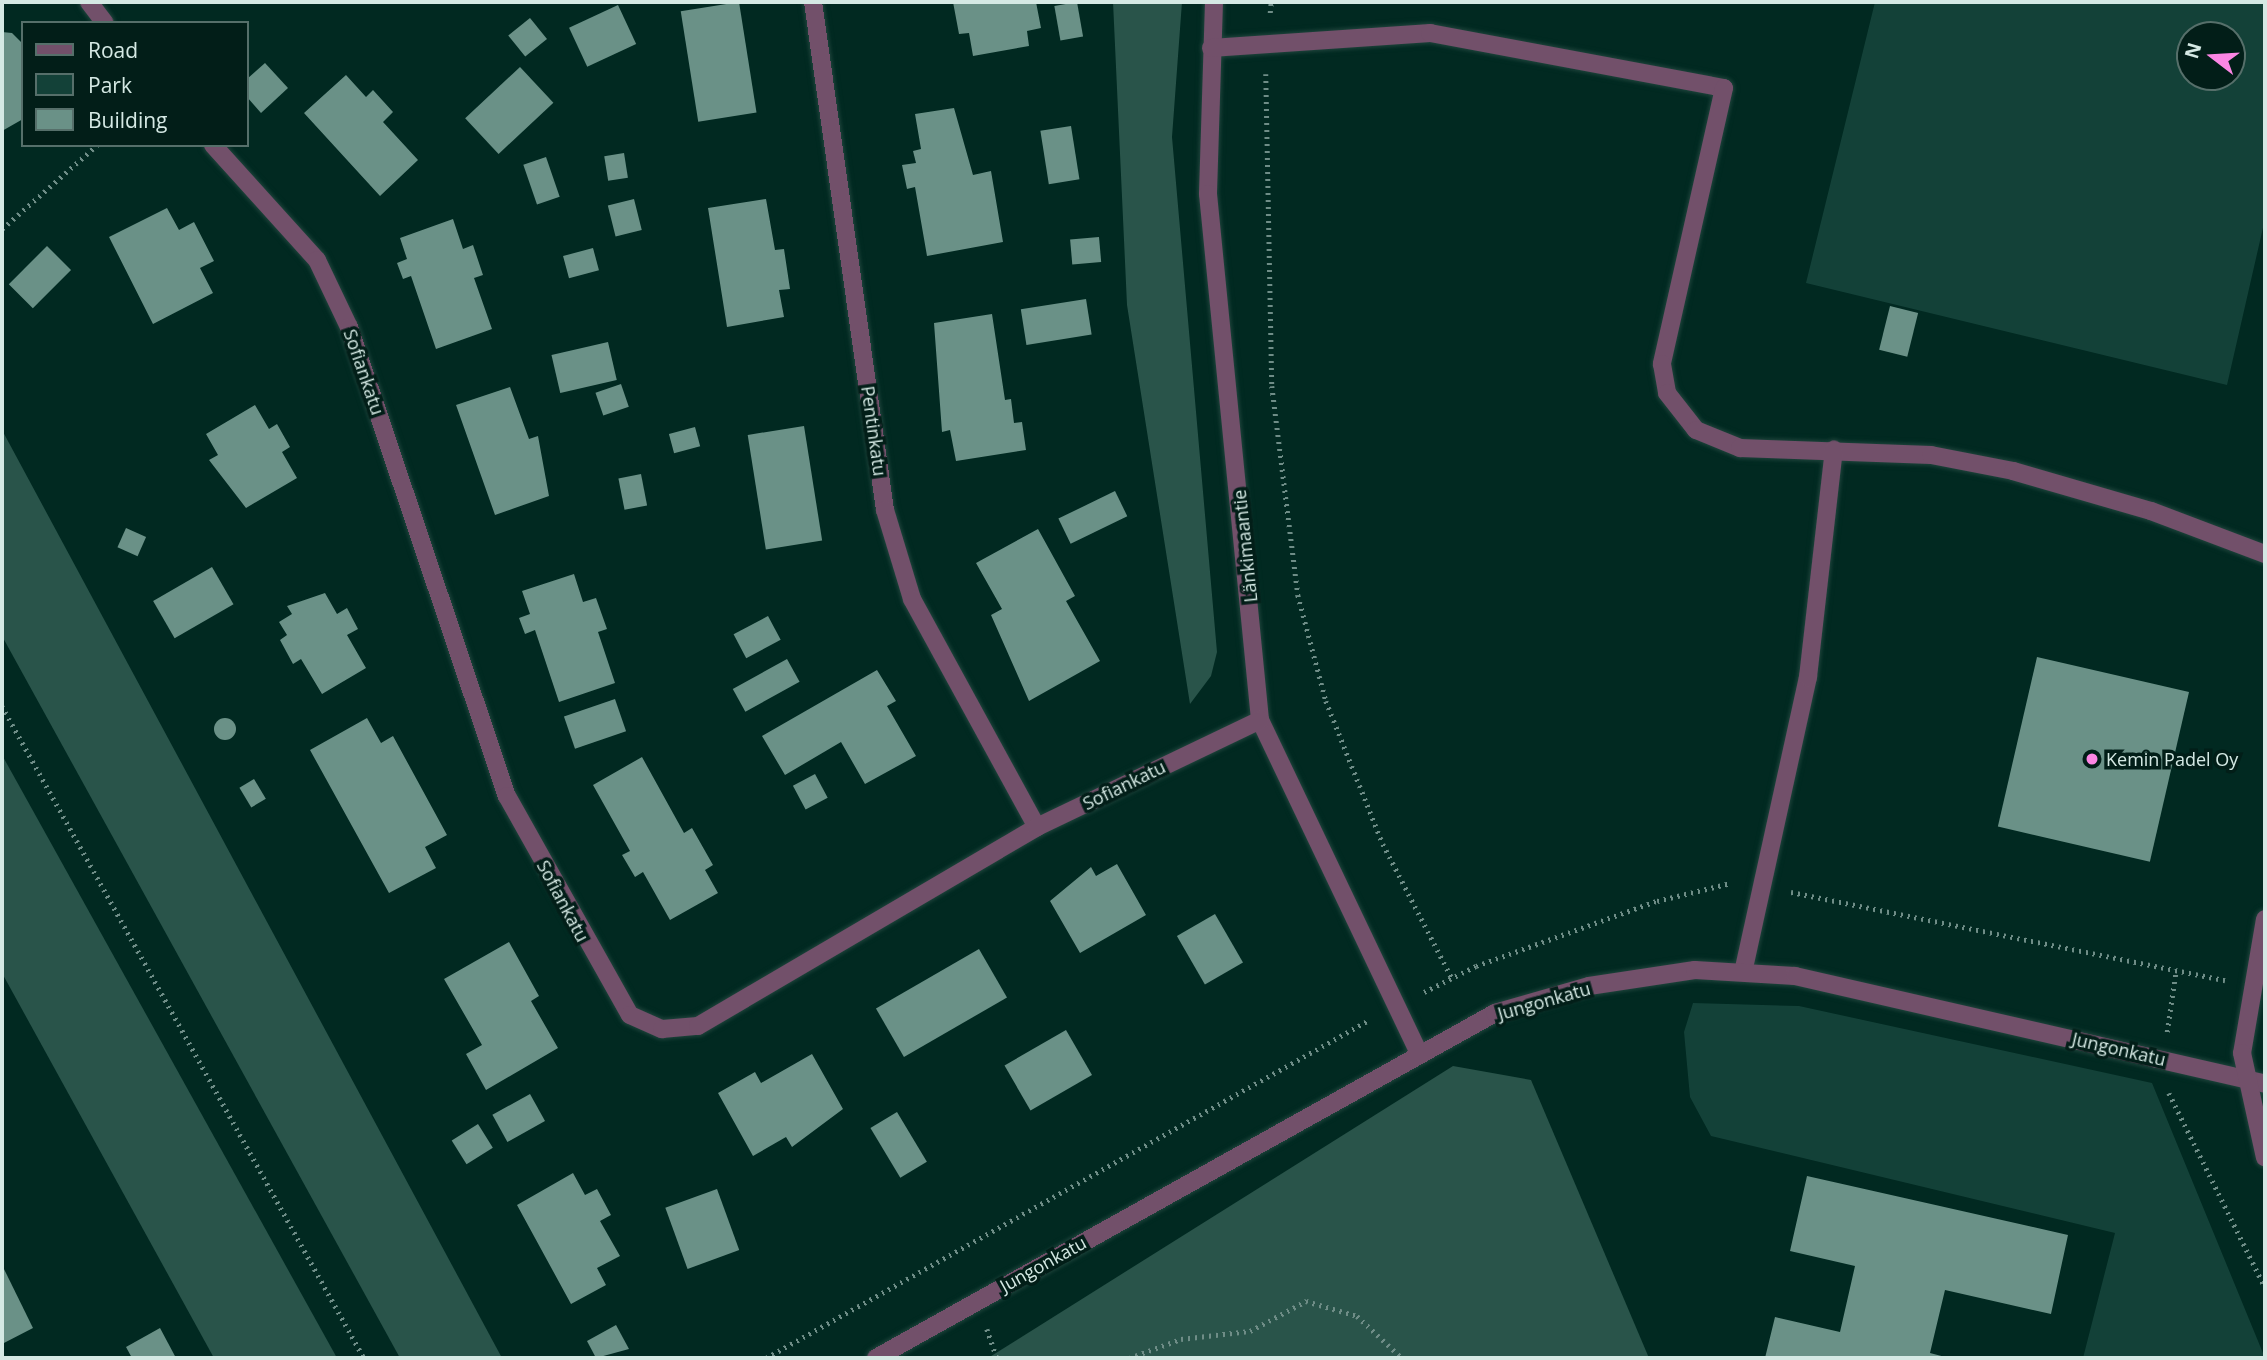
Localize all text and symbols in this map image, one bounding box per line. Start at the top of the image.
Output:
legend [21,21,248,147]
north arrow [2176,21,2246,91]
text: Road [88,36,138,64]
text: N [2178,39,2208,62]
text: Park [88,71,132,99]
text: Building [88,106,167,134]
street label: Sofiankatu [339,326,389,418]
street label: Pentinkatu [857,384,891,478]
street label: Länkimaantie [1228,489,1262,603]
place label: Kemin Padel Oy [2106,748,2238,770]
marker: Kemin Padel Oy [2084,751,2100,767]
street label: Sofiankatu [1079,756,1169,814]
street label: Sofiankatu [533,857,593,945]
street label: Jungonkatu [1495,977,1593,1025]
street label: Jungonkatu [2070,1028,2168,1070]
street label: Jungonkatu [996,1231,1090,1297]

